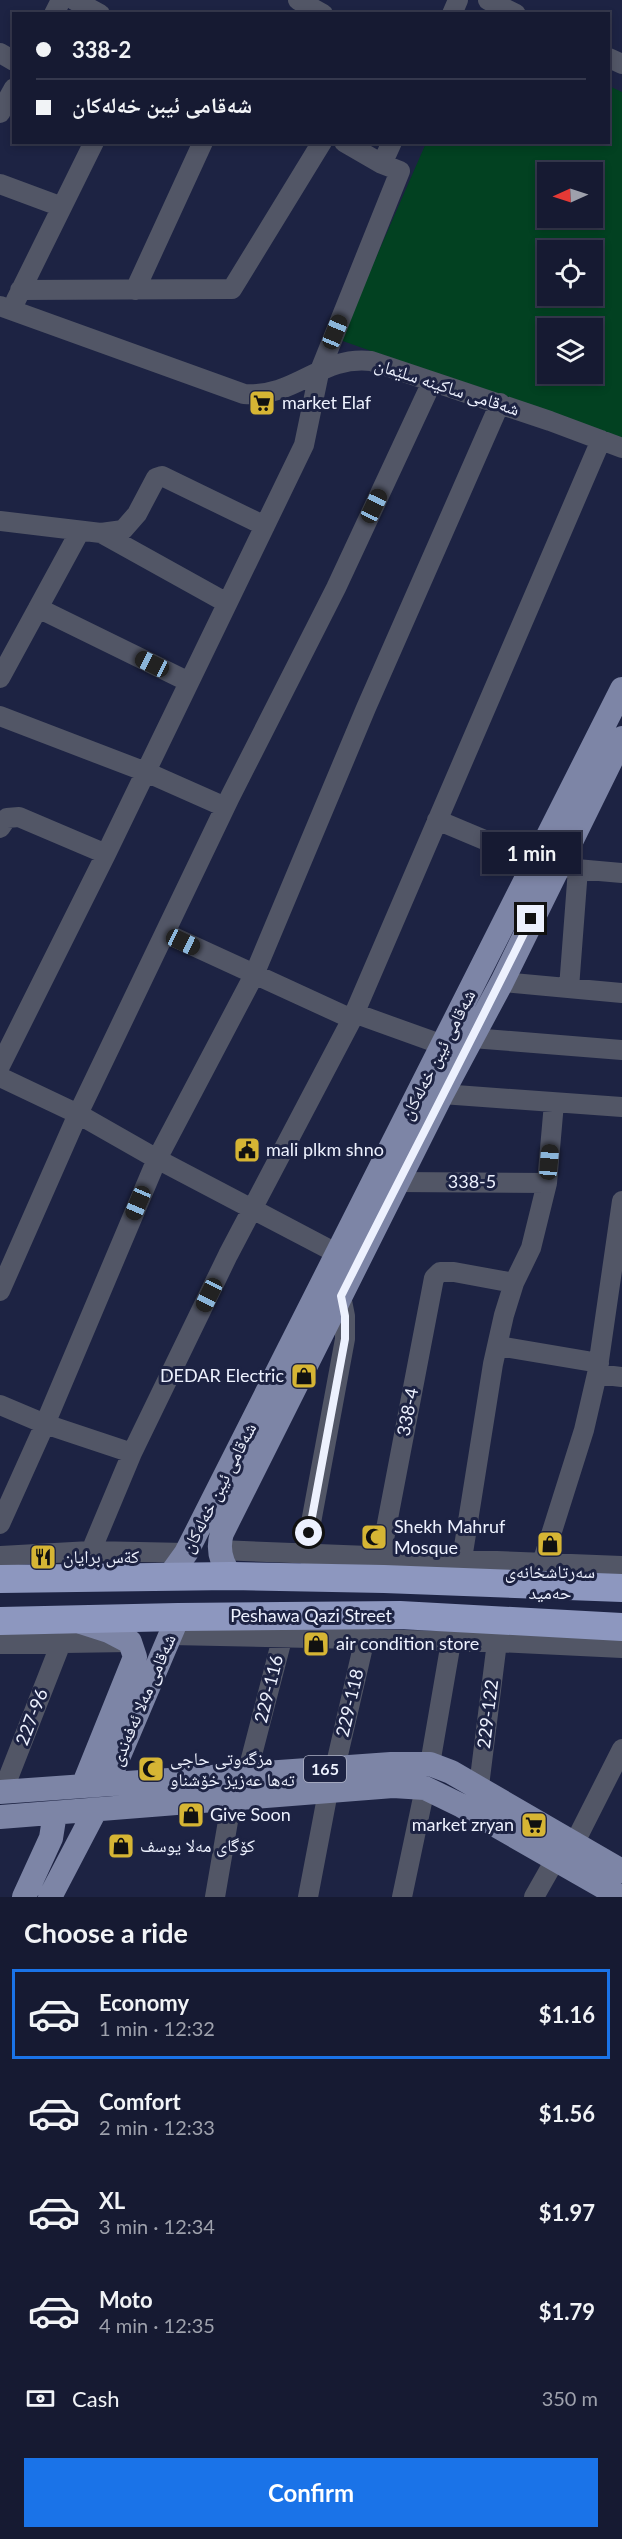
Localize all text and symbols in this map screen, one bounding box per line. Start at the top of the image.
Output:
text: 338-2 [72,36,131,63]
text: شەقامی ئیبن خەلەکان [72,91,252,118]
north arrow [537,162,603,228]
map controls [537,162,603,384]
button: locate [537,240,603,306]
car [320,312,350,352]
button: layers [537,318,603,384]
street label: شەقامی ساکینە سلێمان [372,352,522,421]
supermarket icon: market Elaf [247,388,277,418]
place label: market Elaf [282,391,372,413]
car [358,486,390,526]
car [132,648,172,680]
callout: 1 min [482,832,580,874]
text: 1 min [507,841,556,865]
route end [517,905,544,932]
car [163,926,203,958]
street label: شەقامی ئیبن خەلەکان [395,986,480,1124]
public building icon: mali plkm shno [232,1135,262,1165]
place label: mali plkm shno [266,1138,384,1160]
car [538,1143,560,1181]
street label: 338-5 [448,1170,496,1192]
car [123,1183,153,1223]
car [193,1275,225,1315]
shop icon: DEDAR Electric [289,1361,319,1391]
place label: DEDAR Electric [160,1364,284,1386]
street label: 338-4 [392,1386,422,1438]
street label: شەقامی ئیبن خەلەکان [176,1419,261,1557]
place label: Shekh Mahruf Mosque [394,1515,506,1558]
route start [295,1519,322,1546]
mosque icon: Shekh Mahruf Mosque [359,1522,389,1552]
shop icon: سەرتاشخانەی حەمید [535,1529,565,1559]
restaurant icon: كةس برايان [28,1542,58,1572]
place label: كةس برايان [63,1545,140,1568]
place label: سەرتاشخانەی حەمید [505,1560,595,1603]
street label: Peshawa Qazi Street [230,1604,392,1626]
shop icon: air condition store [301,1629,331,1659]
street label: شەقامی مەلا ئەفەندی [104,1630,181,1769]
place label: air condition store [336,1632,479,1654]
street label: 229-116 [249,1652,287,1725]
street label: 229-118 [331,1667,368,1739]
street label: 229-122 [472,1678,502,1750]
street label: 227-96 [10,1685,52,1748]
place label: مزگەوتی حاجی تەها عەزیز خۆشناو [170,1747,295,1790]
mosque icon: مزگەوتی حاجی تەها عەزیز خۆشناو [136,1754,166,1784]
road number: 165 [304,1756,346,1782]
shop icon: Give Soon [176,1800,206,1830]
place label: Give Soon [210,1803,291,1825]
supermarket icon: market zryan [519,1810,549,1840]
place label: market zryan [412,1813,514,1835]
shop icon: کۆگای مەلا یوسف [106,1831,136,1861]
place label: کۆگای مەلا یوسف [140,1834,256,1857]
text: Choose a ride [24,1916,188,1949]
icon: car [27,1987,81,2041]
text: Economy [99,1989,189,2016]
text: $1.16 [539,2001,595,2028]
text: 1 min · 12:32 [99,2016,215,2040]
icon: car [27,2086,81,2140]
text: Comfort [99,2088,181,2115]
text: $1.56 [539,2100,595,2127]
text: 2 min · 12:33 [99,2115,215,2139]
icon: car [27,2185,81,2239]
text: XL [99,2187,125,2214]
text: $1.97 [539,2199,595,2226]
text: 3 min · 12:34 [99,2214,215,2238]
icon: car [27,2284,81,2338]
text: Moto [99,2286,153,2313]
text: $1.79 [539,2298,595,2325]
text: 4 min · 12:35 [99,2313,215,2337]
icon: cash [24,2382,57,2415]
text: Cash [72,2385,119,2412]
text: 350 m [542,2386,598,2410]
button: Confirm [24,2458,598,2527]

